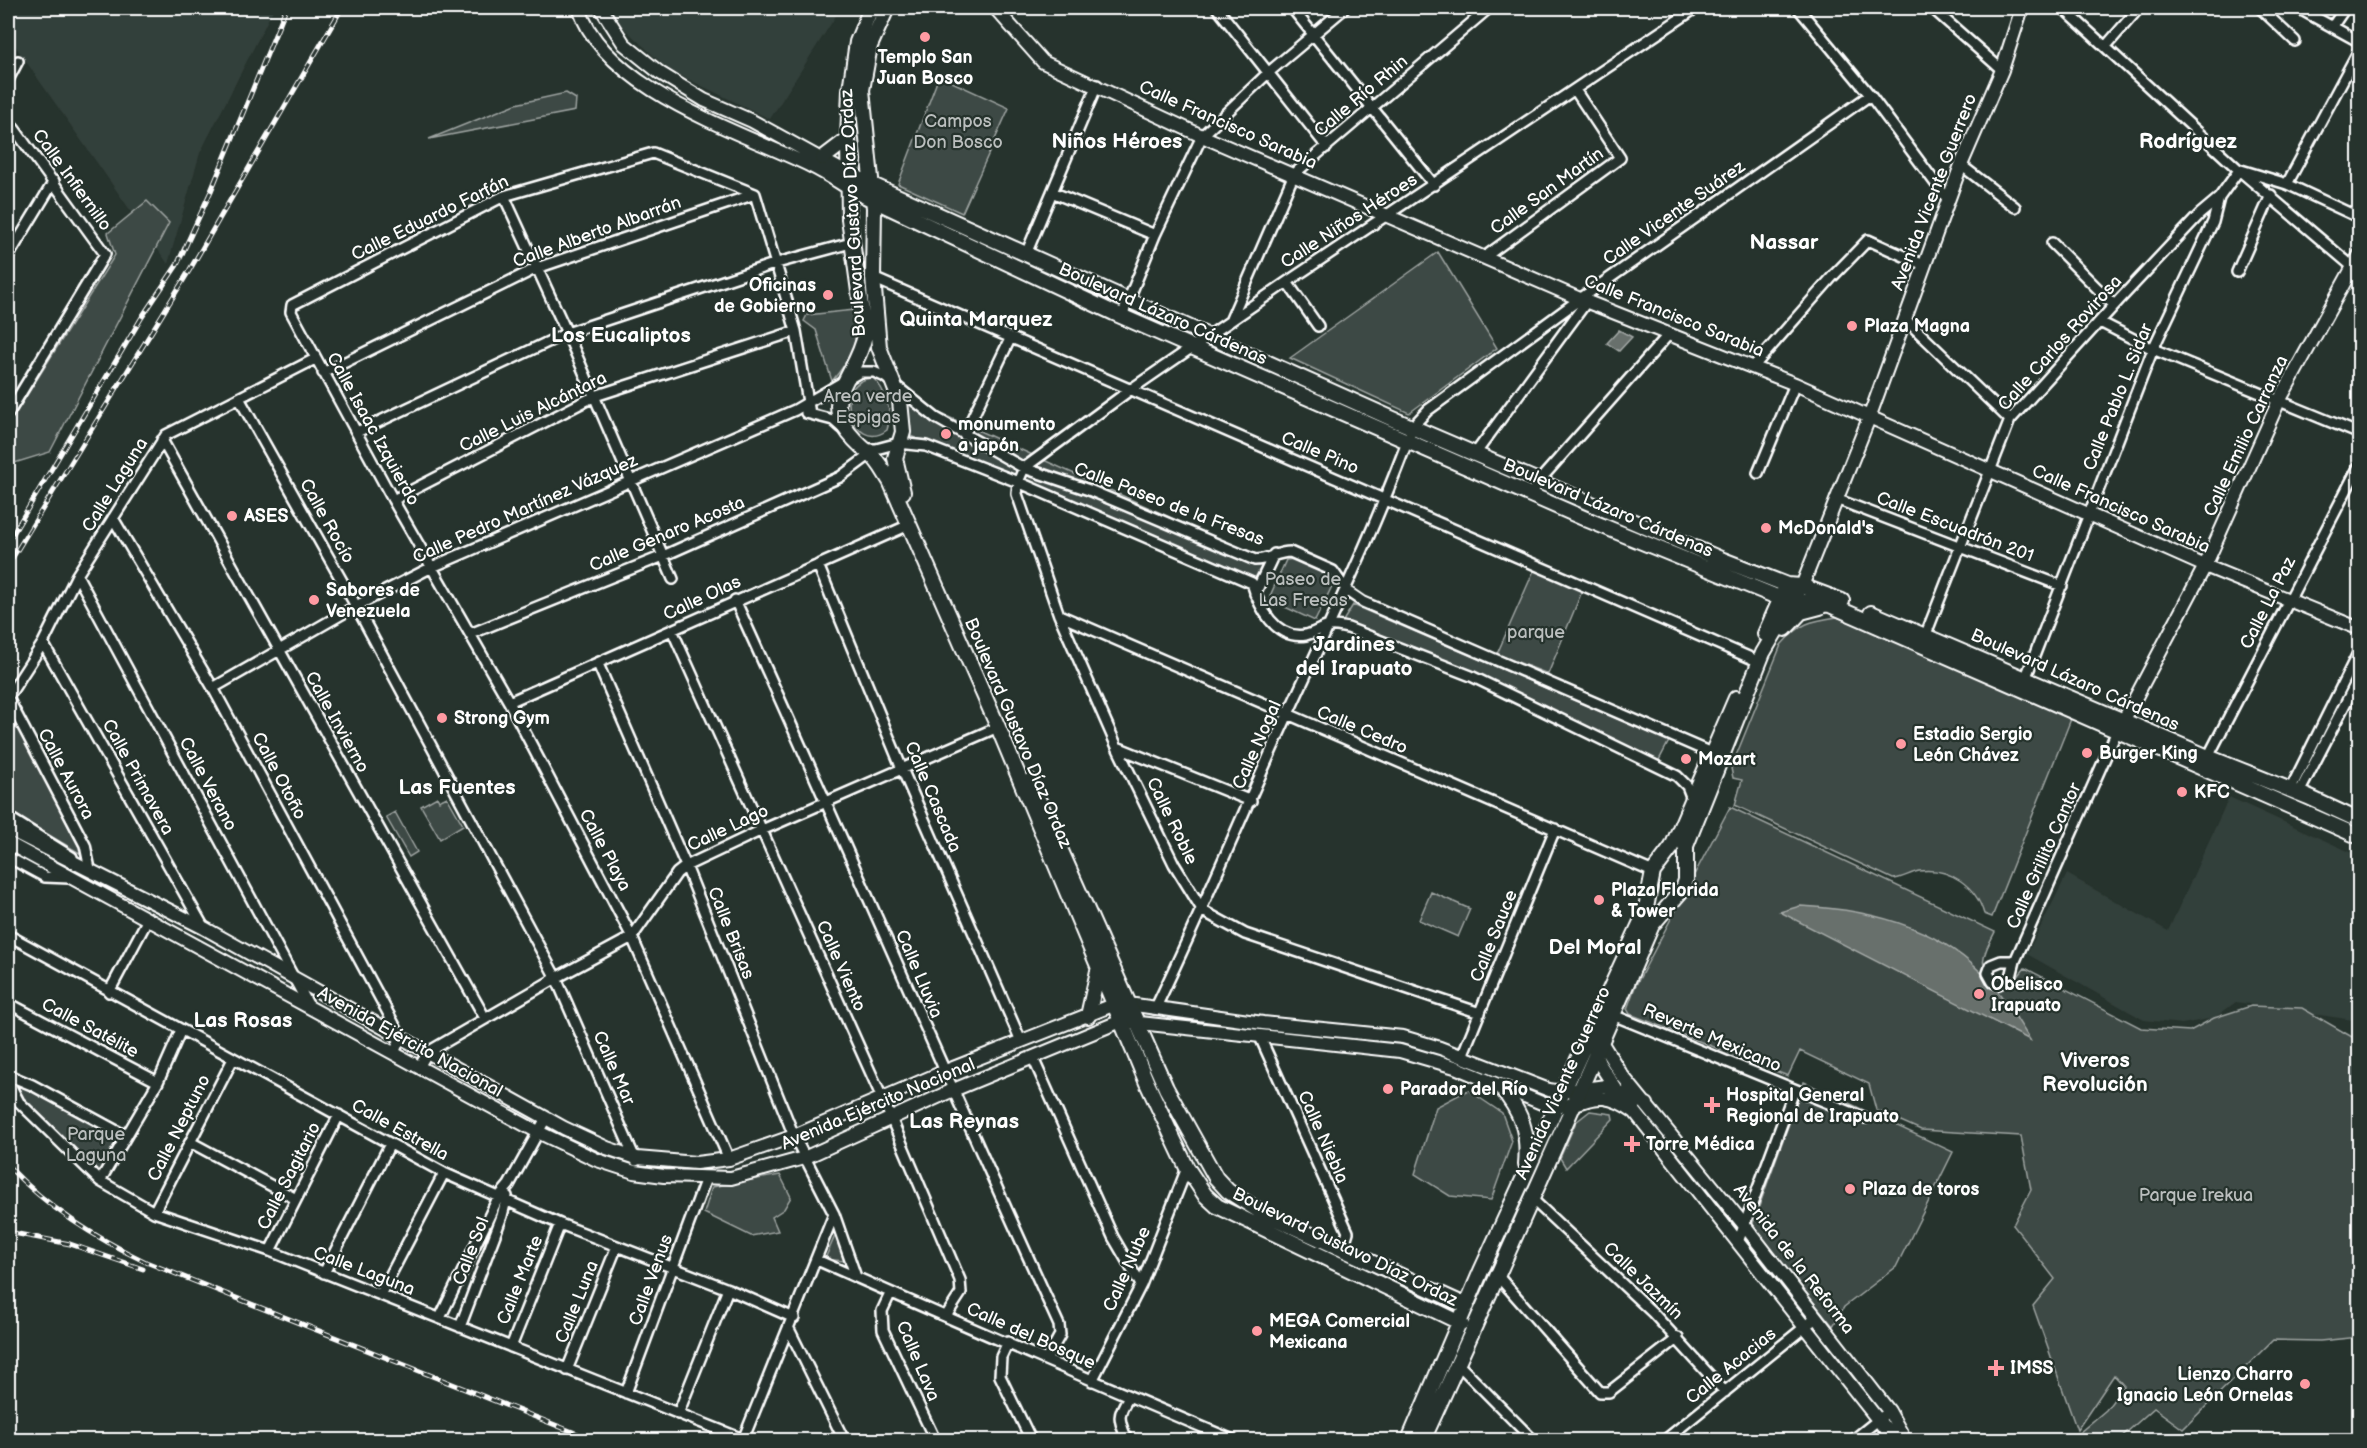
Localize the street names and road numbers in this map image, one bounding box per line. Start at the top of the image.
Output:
street label: Calle Río Rhin [1310,51,1412,141]
street label: Calle Francisco Sarabia [1136,76,1320,174]
street label: Boulevard Gustavo Díaz Ordaz [836,88,870,337]
street label: Avenida Vicente Guerrero [1887,91,1981,293]
street label: Calle Infiernillo [28,125,116,235]
street label: Calle San Martín [1486,143,1608,239]
street label: Calle Vicente Suárez [1599,156,1749,270]
street label: Calle Niños Héroes [1277,169,1421,273]
street label: Calle Eduardo Farfán [348,171,512,265]
street label: Calle Alberto Albarrán [510,192,684,272]
street label: Boulevard Lázaro Cárdenas [1056,258,1271,370]
street label: Calle Francisco Sarabia [1581,270,1767,362]
street label: Calle Carlos Rovirosa [1994,271,2126,415]
street label: Calle Pablo L. Sidar [2079,320,2157,474]
street label: Calle Isaac Izquierdo [322,349,424,509]
street label: Calle Emilio Carranza [2199,352,2293,520]
street label: Calle Luis Alcántara [456,367,610,457]
street label: Calle Pino [1278,427,1362,479]
street label: Calle Laguna [78,434,152,536]
street label: Calle Pedro Martínez Vázquez [410,450,641,568]
street label: Boulevard Lázaro Cárdenas [1500,454,1716,562]
street label: Calle Paseo de la Fresas [1071,458,1267,550]
street label: Calle Francisco Sarabia [2029,460,2213,558]
street label: Calle Rocío [295,475,359,567]
street label: Calle Escuadrón 201 [1873,487,2037,567]
street label: Calle Genaro Acosta [586,492,748,576]
street label: Calle La Paz [2236,553,2300,653]
street label: Calle Olas [660,571,744,625]
street label: Boulevard Gustavo Díaz Ordaz [960,615,1076,852]
street label: Boulevard Lázaro Cárdenas [1968,624,2183,736]
street label: Calle Invierno [301,668,373,776]
street label: Calle Nogal [1228,697,1286,793]
street label: Calle Cedro [1313,701,1411,759]
street label: Calle Primavera [98,716,178,838]
street label: Calle Aurora [33,725,99,823]
street label: Calle Otoño [247,729,311,823]
street label: Calle Verano [175,734,241,834]
street label: Calle Cascada [900,738,966,856]
street label: Calle Roble [1142,774,1202,868]
street label: Calle Grillito Cantor [2002,779,2086,932]
street label: Calle Lago [684,800,772,856]
street label: Calle Playa [575,805,635,895]
street label: Calle Brisas [703,884,759,982]
street label: Calle Sauce [1466,887,1522,985]
street label: Calle Viento [812,917,870,1015]
street label: Calle Lluvia [891,927,947,1021]
street label: Avenida Ejército Nacional [314,982,506,1102]
street label: Avenida Vicente Guerrero [1511,983,1615,1183]
street label: Calle Satélite [38,994,142,1063]
street label: Reverte Mexicano [1640,999,1784,1077]
street label: Calle Mar [588,1028,640,1109]
street label: Avenida Ejército Nacional [778,1054,978,1154]
street label: Calle Neptuno [143,1071,215,1185]
street label: Calle Niebla [1293,1087,1353,1187]
street label: Calle Estrella [348,1095,452,1165]
street label: Calle Sagitario [253,1119,325,1233]
street label: Avenida de la Reforma [1729,1180,1859,1338]
street label: Boulevard Gustavo Díaz Ordaz [1229,1183,1461,1311]
street label: Calle Sol [448,1214,494,1288]
street label: Calle Nube [1099,1223,1155,1315]
street label: Calle Marte [493,1232,548,1328]
street label: Calle Venus [625,1232,677,1328]
street label: Calle Jazmín [1599,1238,1687,1324]
street label: Calle Laguna [310,1242,418,1300]
street label: Calle Luna [551,1258,603,1346]
street label: Calle del Bosque [963,1298,1099,1374]
street label: Calle Lava [892,1318,944,1404]
street label: Calle Acacias [1682,1323,1780,1409]

